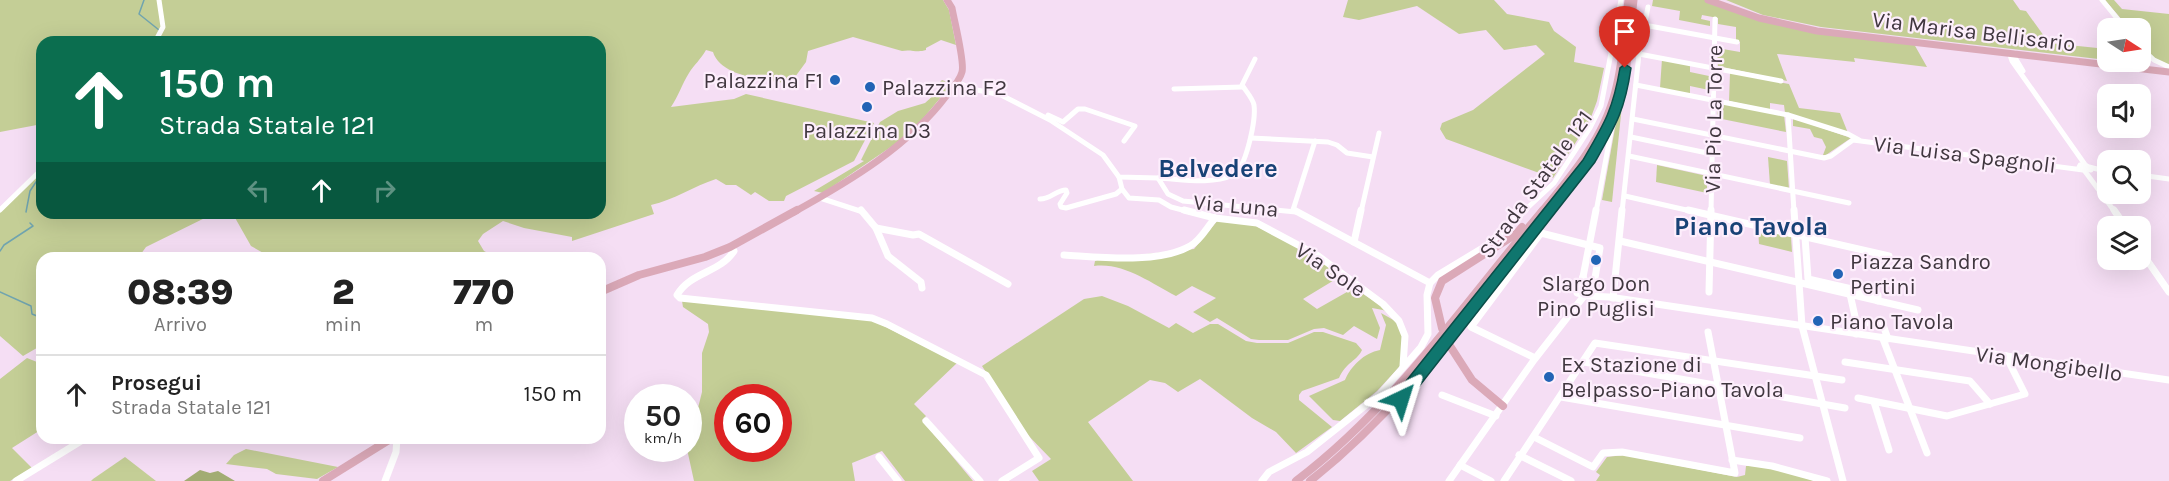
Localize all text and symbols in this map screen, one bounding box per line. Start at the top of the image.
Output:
pin [1599,6,1650,68]
street label: Via Marisa Bellisario [1871,7,2077,57]
icon: arrive [1608,15,1641,48]
north arrow [2097,18,2151,72]
map controls [2097,18,2151,270]
street label: Via Pio La Torre [1700,45,1728,193]
text: 150 m [159,58,275,108]
icon: ahead [60,60,138,138]
place label: Palazzina F1 [704,68,823,94]
marker: Palazzina F1 [828,73,842,87]
place label: Palazzina F2 [882,75,1007,101]
marker: Palazzina F2 [863,80,877,94]
button: sound [2097,84,2151,138]
marker: Palazzina D3 [860,100,874,114]
street label: Strada Statale 121 [1474,106,1598,263]
text: Strada Statale 121 [159,109,375,141]
place label: Palazzina D3 [803,118,931,144]
street label: Via Luisa Spagnoli [1872,131,2058,179]
button: search [2097,150,2151,204]
district label: Belvedere [1158,153,1278,184]
icon: left [242,174,275,207]
icon: ahead [305,174,338,207]
icon: right [368,174,401,207]
street label: Via Luna [1192,189,1280,223]
district label: Piano Tavola [1674,211,1828,242]
button: layers [2097,216,2151,270]
street label: Via Sole [1290,237,1370,303]
place label: Piazza Sandro Pertini [1850,249,1991,300]
marker: Slargo Don Pino Puglisi [1589,253,1603,267]
marker: Piazza Sandro Pertini [1831,267,1845,281]
text: 08:39 [127,271,234,313]
text: 2 [332,271,355,313]
text: 770 [453,271,515,313]
place label: Slargo Don Pino Puglisi [1537,271,1655,322]
place label: Piano Tavola [1830,309,1954,335]
text: Arrivo [154,313,207,336]
text: min [325,313,362,336]
text: m [474,313,493,336]
marker: Piano Tavola [1811,314,1825,328]
street label: Via Mongibello [1974,341,2124,387]
place label: Ex Stazione di Belpasso-Piano Tavola [1561,352,1784,403]
position arrow [1369,367,1433,431]
text: Prosegui [111,370,202,396]
marker: Ex Stazione di Belpasso-Piano Tavola [1542,370,1556,384]
icon: ahead [60,378,93,411]
text: 150 m [523,381,582,407]
speed limit sign: 60 [714,384,792,462]
text: Strada Statale 121 [111,396,271,419]
text: 50 [645,398,681,434]
text: km/h [644,429,682,447]

